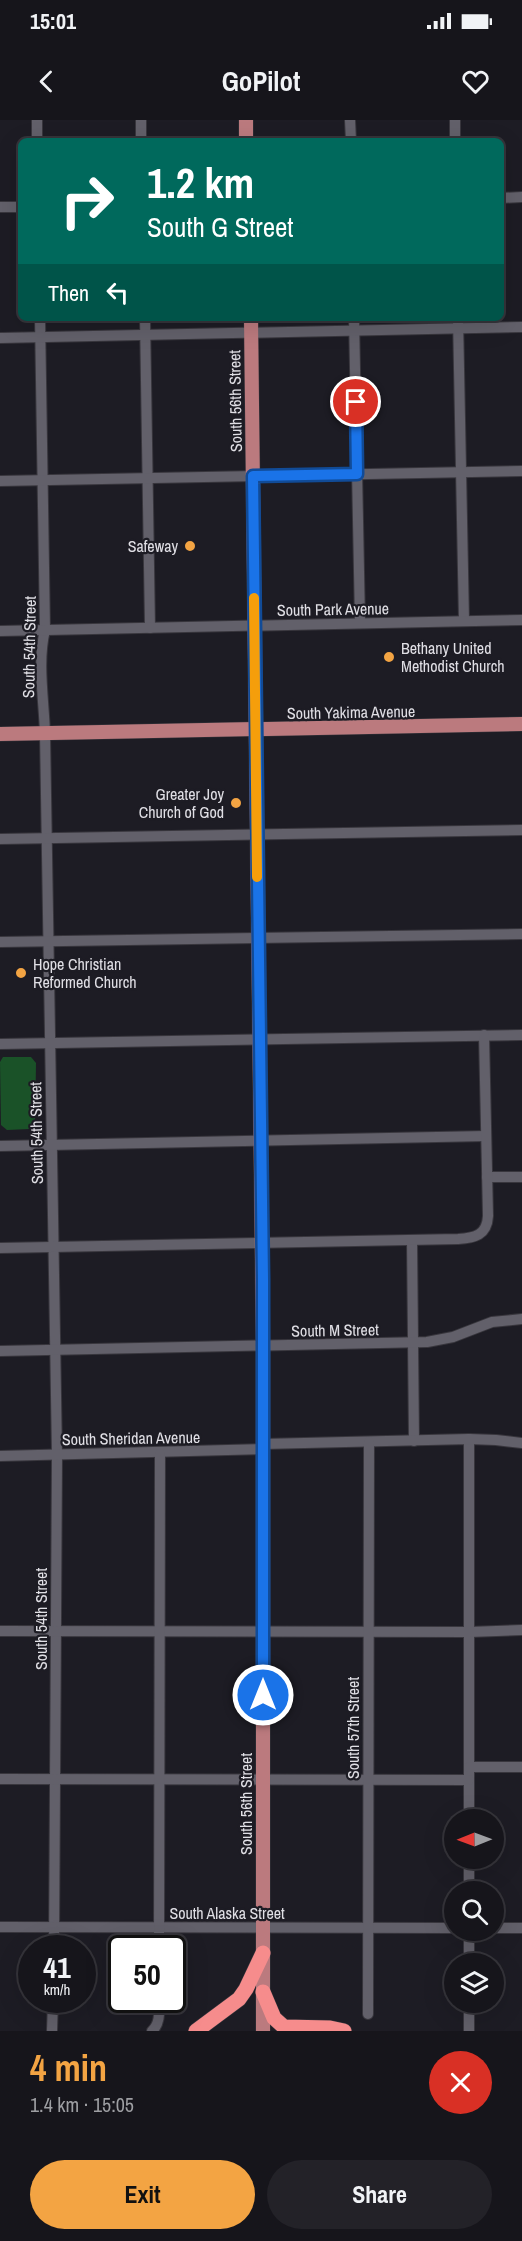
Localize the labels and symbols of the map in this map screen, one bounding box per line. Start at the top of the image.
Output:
street label: South 56th Street [223,349,247,452]
pin [330,376,381,427]
place label: Safeway [128,535,178,557]
marker: Safeway [183,539,197,553]
street label: South 54th Street [17,595,41,698]
street label: South Park Avenue [277,597,389,621]
place label: Bethany United Methodist Church [401,637,505,677]
marker: Bethany United Methodist Church [382,650,396,664]
street label: South Yakima Avenue [287,700,415,724]
place label: Greater Joy Church of God [139,783,224,823]
marker: Greater Joy Church of God [229,796,243,810]
place label: Hope Christian Reformed Church [33,953,137,993]
marker: Hope Christian Reformed Church [14,966,28,980]
street label: South 54th Street [24,1081,48,1184]
street label: South M Street [291,1318,379,1342]
street label: South Sheridan Avenue [62,1426,200,1450]
street label: South 54th Street [30,1568,52,1670]
position arrow [231,1663,295,1727]
street label: South 57th Street [342,1677,364,1779]
street label: South 56th Street [235,1753,257,1855]
north arrow [444,1809,504,1869]
street label: South Alaska Street [169,1902,285,1924]
speed limit sign: 50 [108,1935,186,2013]

